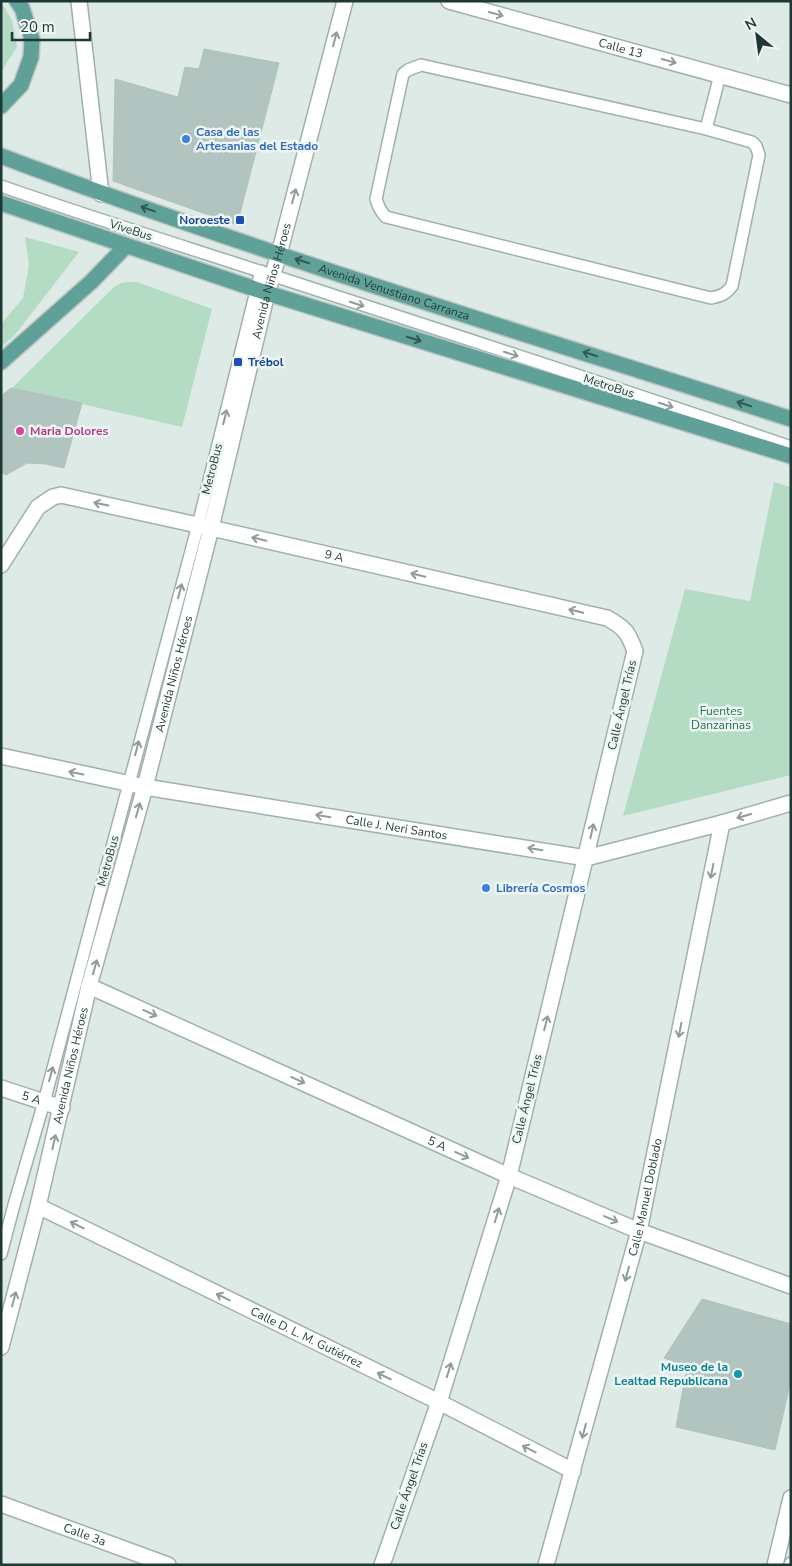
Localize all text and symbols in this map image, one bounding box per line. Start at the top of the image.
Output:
scale bar [12,10,90,42]
one-way arrow [487,10,503,19]
north arrow [732,10,782,60]
text: N [742,13,760,35]
text: 20 m [20,17,55,37]
one-way arrow [331,31,340,47]
street label: Calle 13 [597,34,645,62]
one-way arrow [661,57,677,66]
place label: Casa de las Artesanias del Estado [196,124,318,154]
marker: Casa de las Artesanias del Estado [180,133,192,145]
one-way arrow [290,188,299,204]
one-way arrow [141,204,156,213]
place label: Noroeste [179,212,230,228]
marker: Noroeste [234,214,246,226]
street label: ViveBus [107,215,155,244]
street label: Avenida Niños Héroes [248,221,295,341]
one-way arrow [295,256,310,265]
street label: Avenida Venustiano Carranza [316,260,472,324]
one-way arrow [348,300,364,309]
one-way arrow [405,334,421,344]
one-way arrow [582,349,598,358]
one-way arrow [503,350,518,359]
place label: Trébol [248,354,284,370]
marker: Trébol [232,356,244,368]
street label: MetroBus [582,370,637,402]
one-way arrow [737,399,753,408]
one-way arrow [657,400,673,410]
one-way arrow [221,409,230,425]
place label: Maria Dolores [30,423,108,439]
marker: Maria Dolores [14,425,26,437]
street label: MetroBus [198,441,226,496]
one-way arrow [93,499,109,508]
one-way arrow [252,534,268,543]
street label: 9 A [323,546,346,566]
one-way arrow [410,570,426,579]
one-way arrow [176,583,185,599]
one-way arrow [569,606,585,615]
street label: Avenida Niños Héroes [151,614,196,734]
street label: Calle Ángel Trías [604,658,640,752]
park label: Fuentes Danzarinas [691,703,751,733]
one-way arrow [133,740,143,756]
one-way arrow [69,768,85,777]
one-way arrow [134,802,144,818]
one-way arrow [315,810,331,820]
street label: Calle J. Neri Santos [344,811,449,844]
one-way arrow [736,812,752,822]
one-way arrow [588,824,597,840]
street label: MetroBus [93,833,123,888]
one-way arrow [527,844,543,854]
one-way arrow [707,862,716,878]
place label: Librería Cosmos [496,880,586,896]
marker: Librería Cosmos [480,882,492,894]
one-way arrow [90,959,100,975]
street label: Avenida Niños Héroes [49,1005,92,1126]
one-way arrow [142,1009,157,1019]
one-way arrow [542,1016,551,1032]
one-way arrow [675,1022,684,1038]
street label: Calle Ángel Trías [508,1052,546,1146]
one-way arrow [47,1067,57,1083]
one-way arrow [290,1076,305,1086]
street label: 5 A [20,1087,43,1109]
street label: 5 A [425,1132,449,1155]
one-way arrow [50,1134,59,1150]
street label: Calle Manuel Doblado [624,1137,666,1258]
one-way arrow [454,1150,469,1160]
one-way arrow [492,1207,502,1223]
one-way arrow [603,1215,618,1225]
one-way arrow [70,1220,85,1229]
one-way arrow [622,1266,632,1282]
one-way arrow [216,1291,231,1301]
one-way arrow [9,1292,19,1308]
street label: Calle D. L. M. Gutiérrez [248,1303,366,1372]
place label: Museo de la Lealtad Republicana [614,1359,728,1389]
one-way arrow [445,1362,454,1378]
marker: Museo de la Lealtad Republicana [732,1368,744,1380]
one-way arrow [377,1371,392,1381]
one-way arrow [579,1422,588,1438]
street label: Calle Ángel Trías [386,1440,432,1532]
one-way arrow [522,1444,537,1454]
street label: Calle 3a [61,1519,108,1550]

